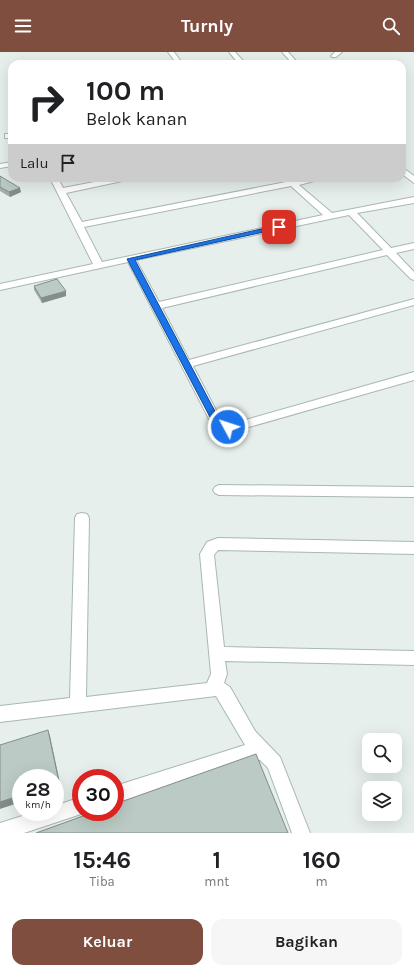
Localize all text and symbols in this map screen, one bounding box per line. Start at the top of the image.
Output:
icon: menu [12,15,34,37]
text: Turnly [181,15,233,37]
icon: search [380,15,402,37]
text: 100 m [86,74,165,107]
icon: right [20,76,72,128]
text: Belok kanan [86,108,187,130]
icon: arrive [57,152,79,174]
text: Lalu [20,154,49,172]
pin [262,210,296,244]
icon: arrive [268,216,290,238]
position arrow [207,406,249,448]
map controls [362,733,402,821]
button: search [362,733,402,773]
speed limit sign: 30 [72,769,124,821]
text: 28 [25,778,51,801]
button: layers [362,781,402,821]
text: km/h [25,799,51,811]
text: 15:46 [73,846,131,874]
text: 1 [212,846,221,874]
text: 160 [302,846,341,874]
text: Tiba [90,874,115,889]
text: mnt [204,874,229,889]
text: m [316,874,328,889]
button: Keluar [12,919,203,965]
button: Bagikan [211,919,402,965]

